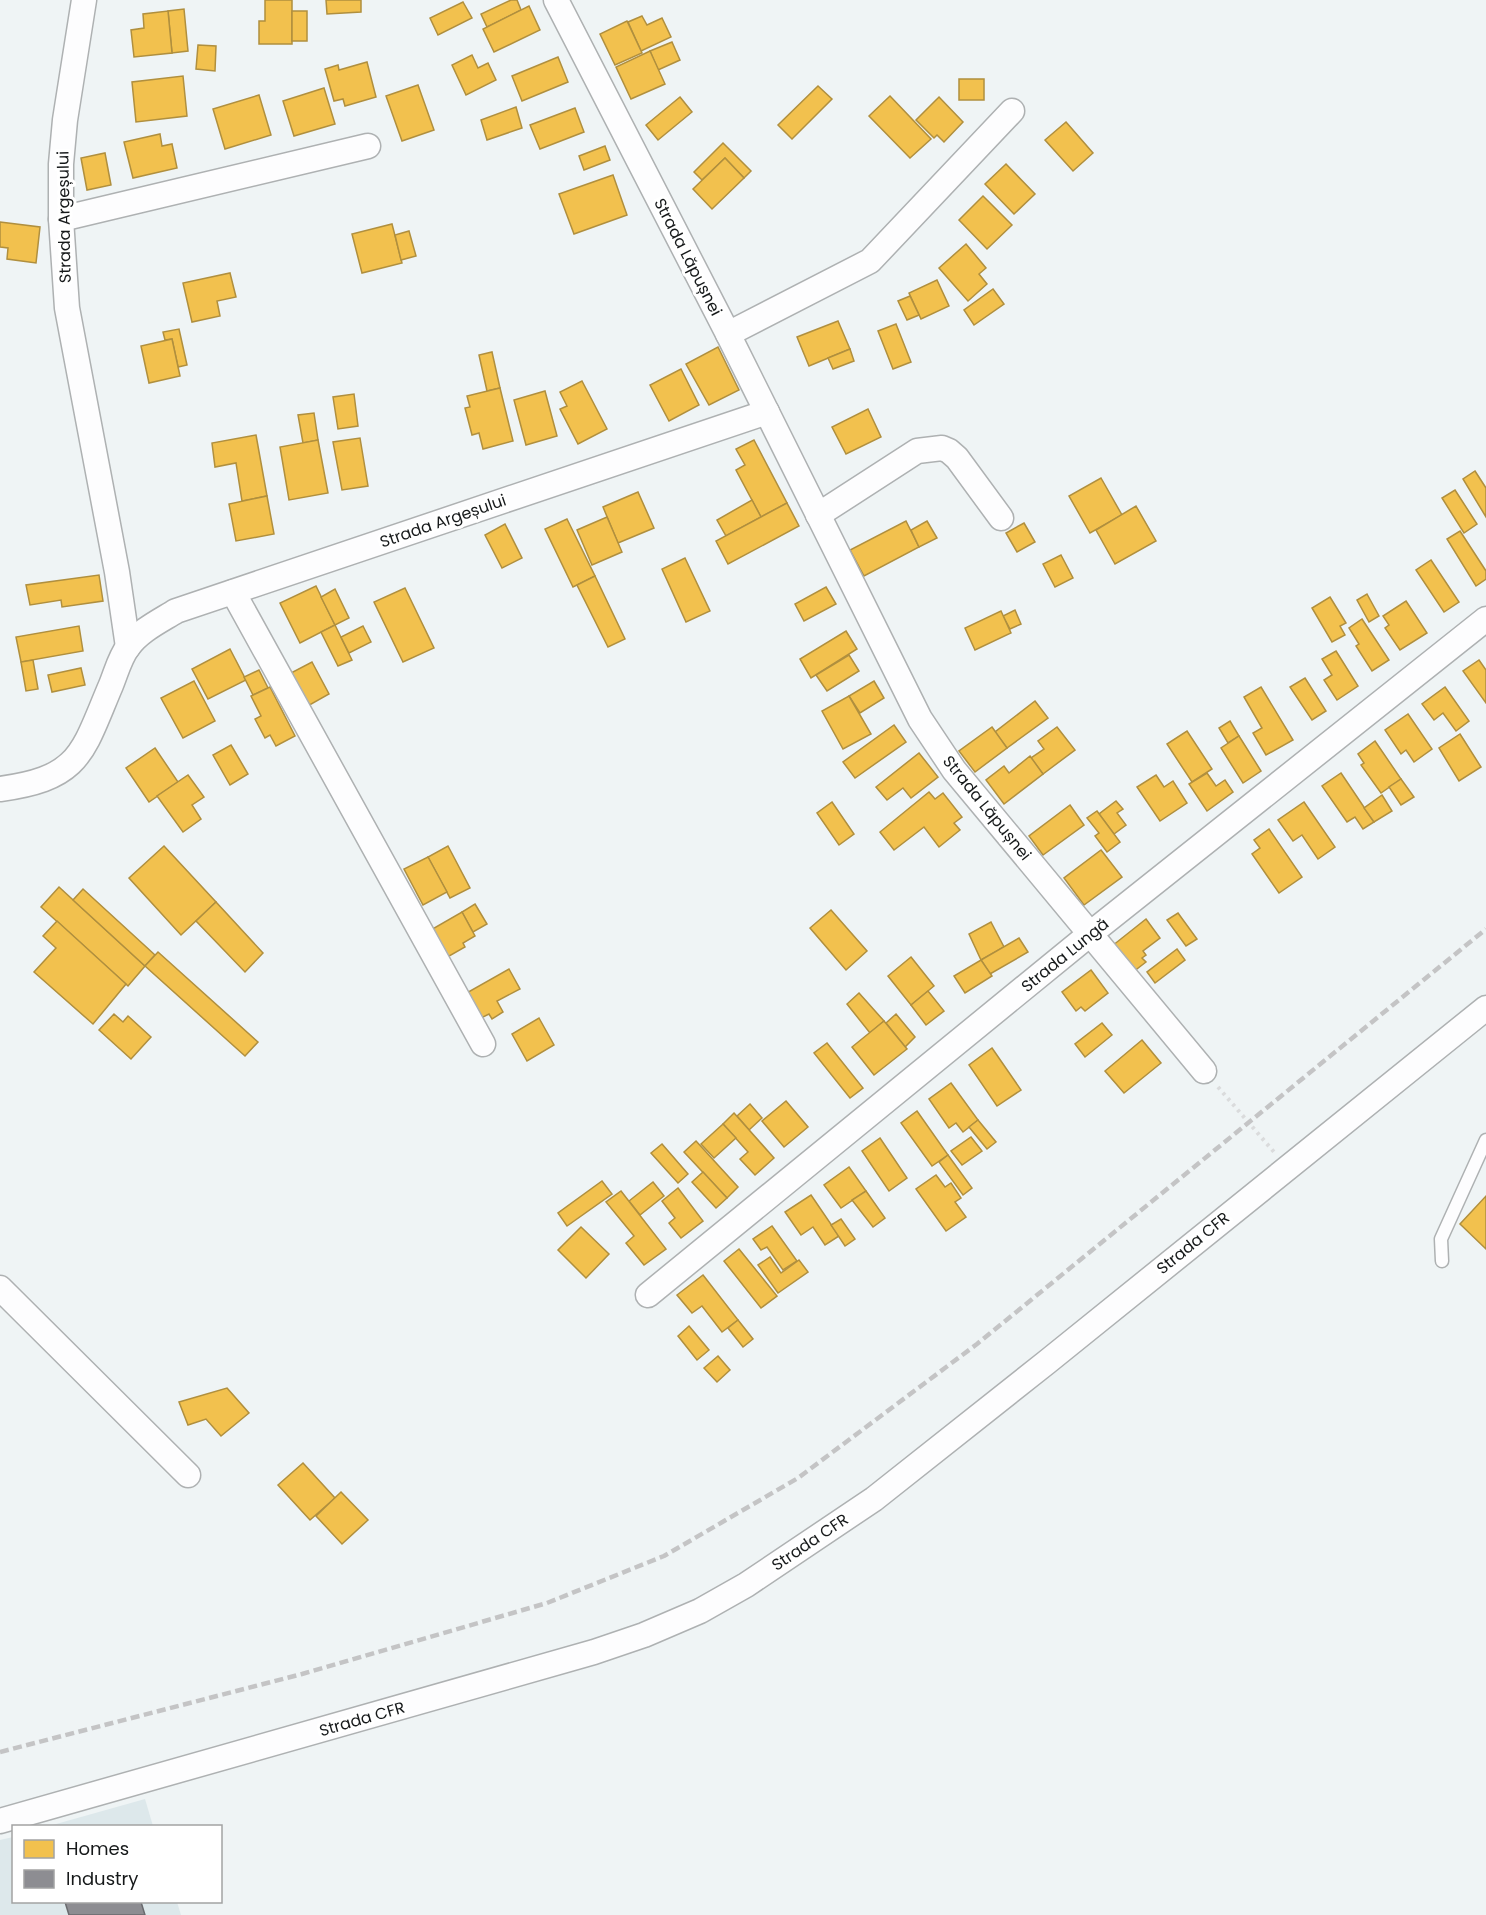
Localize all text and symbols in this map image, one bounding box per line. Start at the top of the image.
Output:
street label: Strada Argeșului [51,151,77,283]
street label: Strada Lăpușnei [648,194,728,320]
street label: Strada Argeșului [377,489,509,553]
street label: Strada Lăpușnei [937,751,1037,865]
street label: Strada Lungă [1016,912,1114,998]
street label: Strada CFR [1152,1206,1234,1280]
street label: Strada CFR [767,1508,853,1576]
street label: Strada CFR [317,1696,407,1742]
legend [12,1825,222,1903]
text: Homes [66,1836,129,1861]
text: Industry [66,1866,138,1891]

